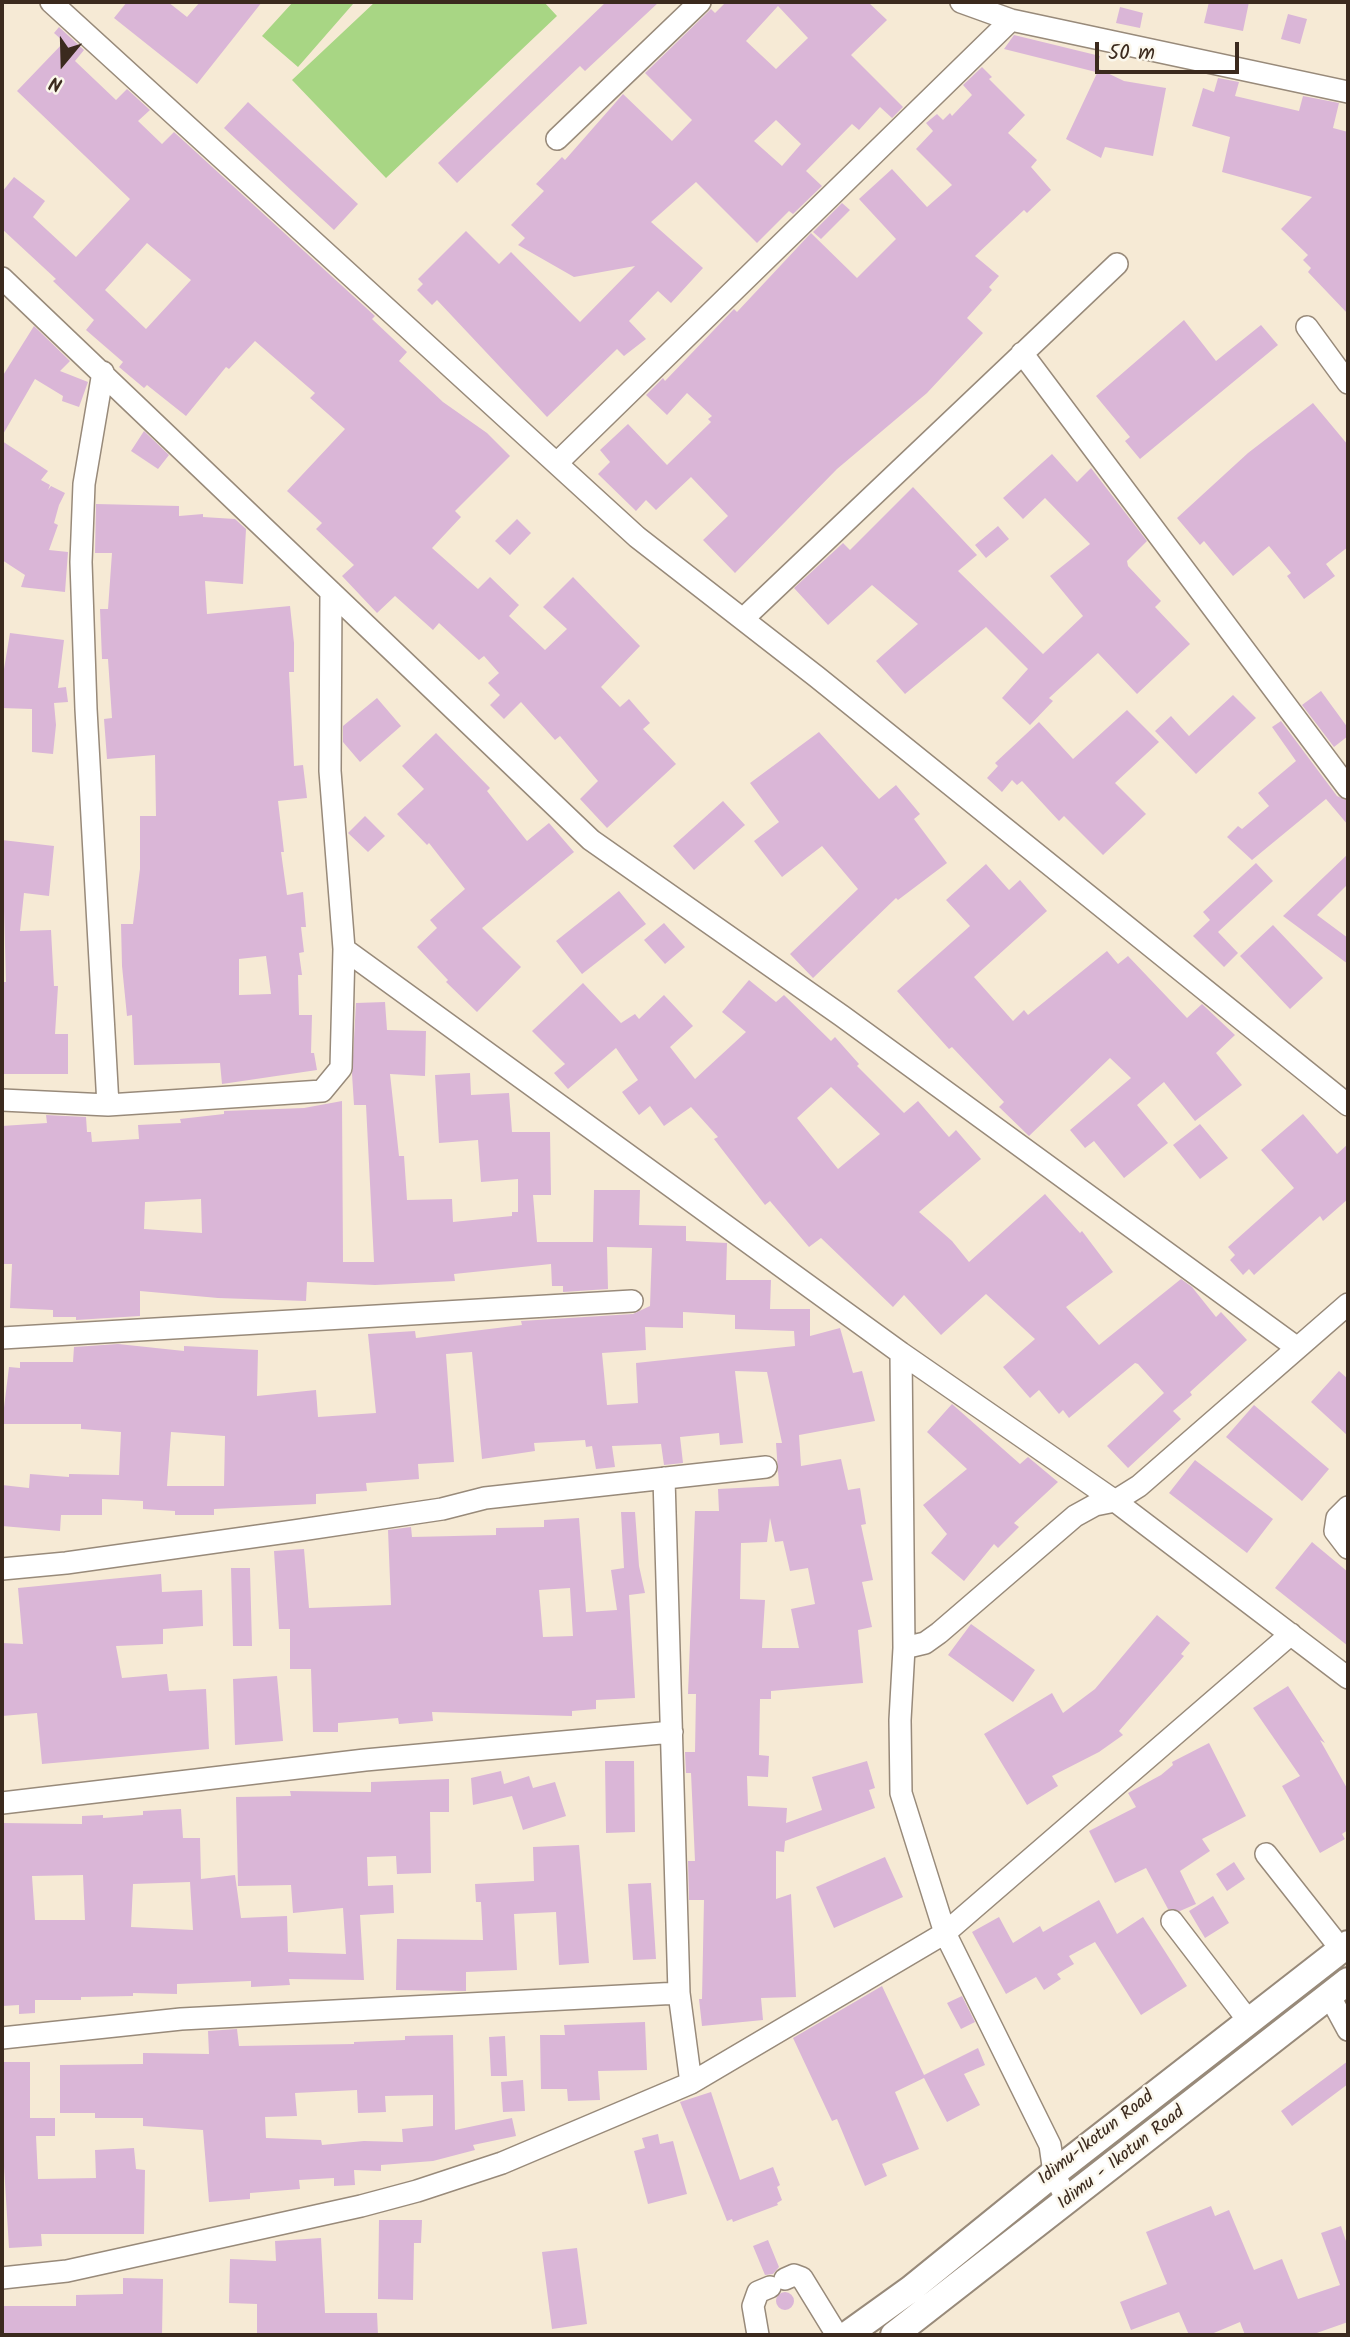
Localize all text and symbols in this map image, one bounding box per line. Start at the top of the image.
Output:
north arrow [28,28,98,98]
scale bar [1098,28,1242,72]
text: 50 m [1108,37,1155,70]
text: N [46,67,67,99]
street label: Idimu-Ikotun Road [1035,2087,1159,2191]
street label: Idimu - Ikotun Road [1054,2103,1190,2215]

